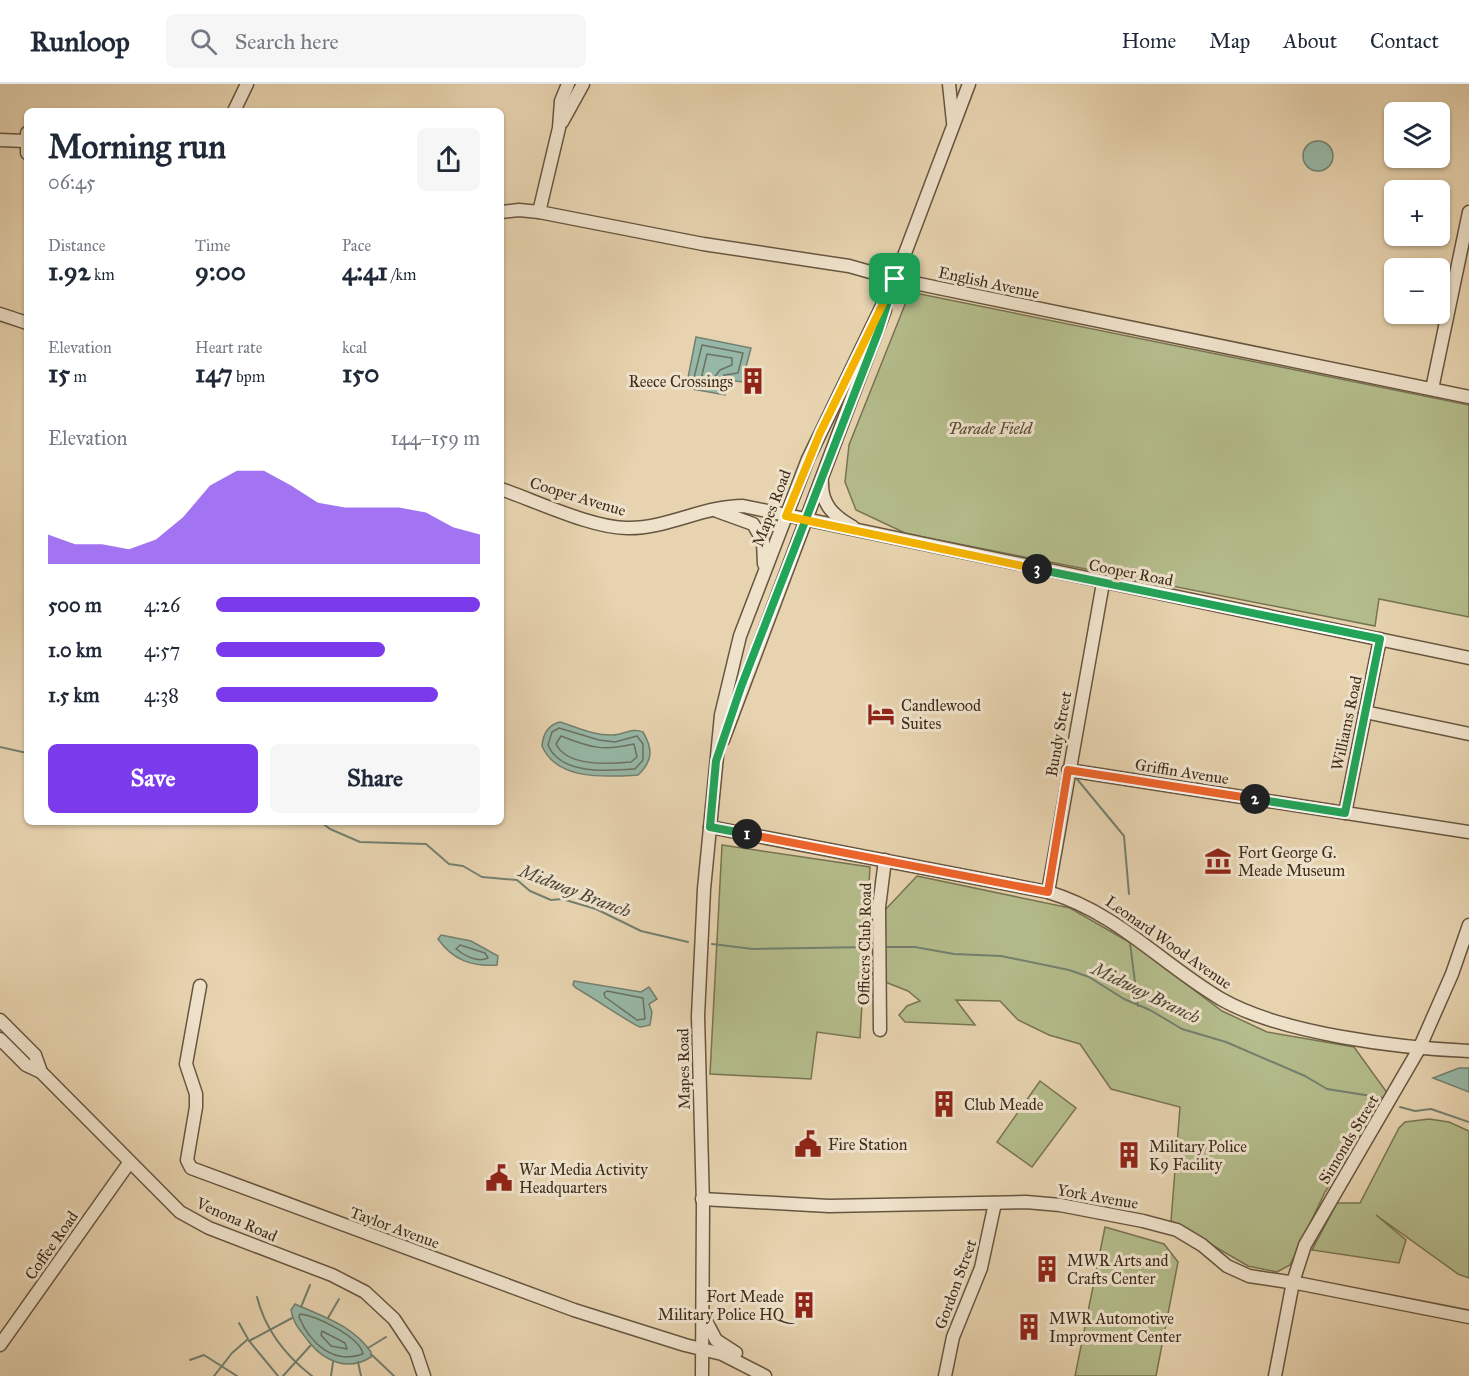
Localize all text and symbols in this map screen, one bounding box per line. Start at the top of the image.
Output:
search box [166,14,586,68]
text: Runloop [30,24,130,59]
icon: search [187,25,220,58]
text: Search here [235,28,339,55]
text: Home [1121,28,1176,54]
text: Map [1209,28,1250,54]
text: About [1283,28,1337,54]
text: Contact [1370,28,1439,54]
map controls [1384,102,1450,324]
button: layers [1384,102,1450,168]
text: Morning run [48,127,226,167]
button: share [417,128,480,191]
text: 06:45 [48,170,95,194]
button: + [1384,180,1450,246]
text: Distance [48,236,105,255]
text: Time [195,236,230,255]
text: Pace [342,236,371,255]
pin [869,253,920,304]
text: 1.92 [48,255,90,287]
text: 9:00 [195,255,246,287]
text: 4:41 [342,255,388,287]
button: − [1384,258,1450,324]
icon: arrive [878,262,911,295]
street label: English Avenue [937,263,1041,303]
text: km [90,265,115,284]
text: /km [388,265,416,284]
text: Elevation [48,338,112,357]
text: Heart rate [195,338,262,357]
text: kcal [342,338,367,357]
text: 15 [48,357,70,389]
text: 147 [195,357,233,389]
text: 150 [342,357,379,389]
building icon: Reece Crossings [738,366,768,396]
text: m [70,367,87,386]
text: bpm [233,367,265,386]
place label: Reece Crossings [629,372,733,392]
park label: Parade Field [948,419,1034,438]
text: Elevation [48,426,127,450]
text: 144–159 m [390,426,480,450]
street label: Mapes Road [748,467,795,550]
street label: Cooper Avenue [528,473,628,520]
pin: 3 [1022,554,1052,584]
street label: Cooper Road [1087,555,1175,590]
text: 3 [1034,559,1040,578]
text: 500 m [48,593,102,617]
text: 4:26 [144,593,180,617]
text: 1.0 km [48,638,102,662]
text: 4:57 [144,638,180,662]
street label: Williams Road [1327,674,1366,772]
text: 1.5 km [48,683,99,707]
text: 4:38 [144,683,179,707]
street label: Bundy Street [1042,690,1075,778]
place label: Candlewood Suites [901,696,981,733]
hotel icon: Candlewood Suites [866,699,896,729]
button: Save [48,744,258,813]
button: Share [270,744,480,813]
street label: Griffin Avenue [1134,755,1231,788]
pin: 2 [1240,784,1270,814]
text: 2 [1251,789,1259,808]
pin: 1 [732,819,762,849]
text: 1 [744,824,750,843]
place label: Fort George G. Meade Museum [1238,843,1346,880]
museum icon: Fort George G. Meade Museum [1203,846,1233,876]
water label: Midway Branch [514,859,634,922]
street label: Officers Club Road [854,883,875,1005]
street label: Leonard Wood Avenue [1102,892,1236,993]
water label: Midway Branch [1087,956,1204,1029]
street label: Mapes Road [673,1028,694,1110]
building icon: Club Meade [929,1089,959,1119]
street label: Simonds Street [1314,1091,1383,1187]
place label: Club Meade [964,1095,1044,1114]
public building icon: Fire Station [793,1129,823,1159]
place label: Fire Station [828,1135,908,1154]
place label: Military Police K9 Facility [1149,1137,1247,1174]
building icon: Military Police K9 Facility [1114,1140,1144,1170]
place label: War Media Activity Headquarters [519,1160,648,1198]
public building icon: War Media Activity Headquarters [484,1163,514,1193]
street label: York Avenue [1056,1180,1140,1213]
street label: Venona Road [193,1193,280,1246]
street label: Taylor Avenue [347,1202,442,1253]
street label: Coffee Road [21,1207,82,1283]
street label: Gordon Street [930,1237,981,1332]
place label: MWR Arts and Crafts Center [1067,1251,1169,1288]
building icon: MWR Arts and Crafts Center [1032,1254,1062,1284]
place label: Fort Meade Military Police HQ [658,1287,796,1324]
building icon: Fort Meade Military Police HQ [789,1290,819,1320]
place label: MWR Automotive Improvment Center [1049,1309,1181,1346]
building icon: MWR Automotive Improvment Center [1014,1312,1044,1342]

